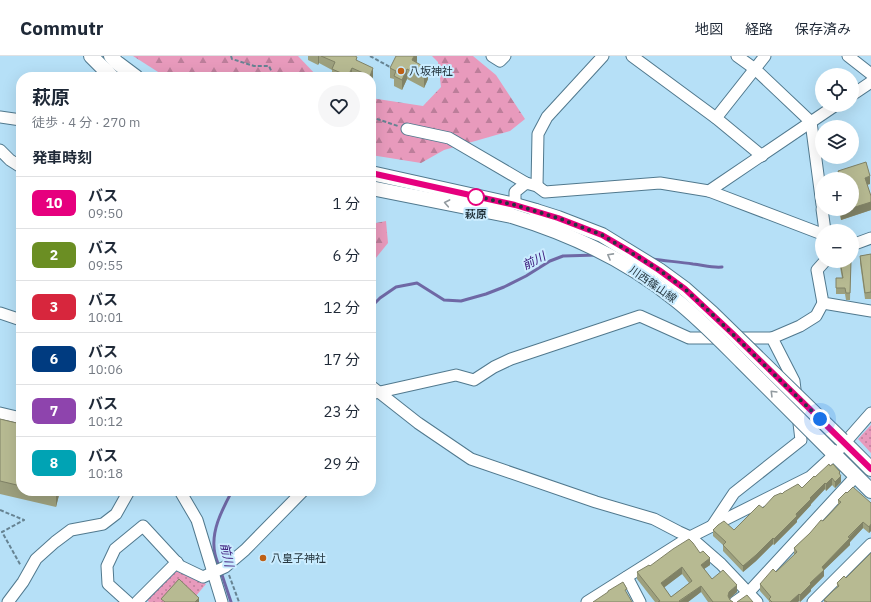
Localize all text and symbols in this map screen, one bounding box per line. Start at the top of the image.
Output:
text: Commutr [20,16,103,40]
text: 地図 [695,20,723,38]
text: 経路 [745,20,773,38]
text: 保存済み [795,20,851,38]
place label: 八坂神社 [409,64,453,78]
marker: 八坂神社 [396,66,406,76]
map controls [815,68,859,268]
button: locate [815,68,859,112]
text: 萩原 [32,85,70,109]
button: heart [318,85,360,127]
text: 徒歩 · 4 分 · 270 m [32,114,140,131]
button: layers [815,120,859,164]
text: 発車時刻 [32,148,92,167]
button: + [815,172,859,216]
text: バス [88,186,118,205]
marker: 萩原 [467,188,485,206]
text: 10 [46,194,62,212]
text: 1 分 [332,194,360,213]
one-way arrow [443,200,450,208]
text: 09:50 [88,205,123,222]
place label: 萩原 [465,207,487,221]
button: − [815,224,859,268]
text: バス [88,238,118,257]
text: 2 [50,246,58,264]
text: 6 分 [332,246,360,265]
water label: 前川 [520,248,550,273]
one-way arrow [607,254,614,261]
text: 09:55 [88,257,123,274]
street label: 川西篠山線 [626,262,680,306]
text: バス [88,290,118,309]
text: 3 [50,298,58,316]
text: 12 分 [323,298,360,317]
text: 10:01 [88,309,123,326]
text: バス [88,342,118,361]
text: 6 [50,350,58,368]
text: 17 分 [323,350,360,369]
text: 10:06 [88,361,123,378]
one-way arrow [770,390,778,398]
text: バス [88,394,118,413]
text: 7 [50,402,58,420]
text: 23 分 [323,402,360,421]
your location [810,409,830,429]
text: 10:12 [88,413,123,430]
text: バス [88,446,118,465]
text: 8 [50,454,58,472]
text: 29 分 [323,454,360,473]
text: 10:18 [88,465,123,482]
water label: 前川 [218,542,238,570]
place label: 八皇子神社 [271,551,326,565]
marker: 八皇子神社 [258,553,268,563]

